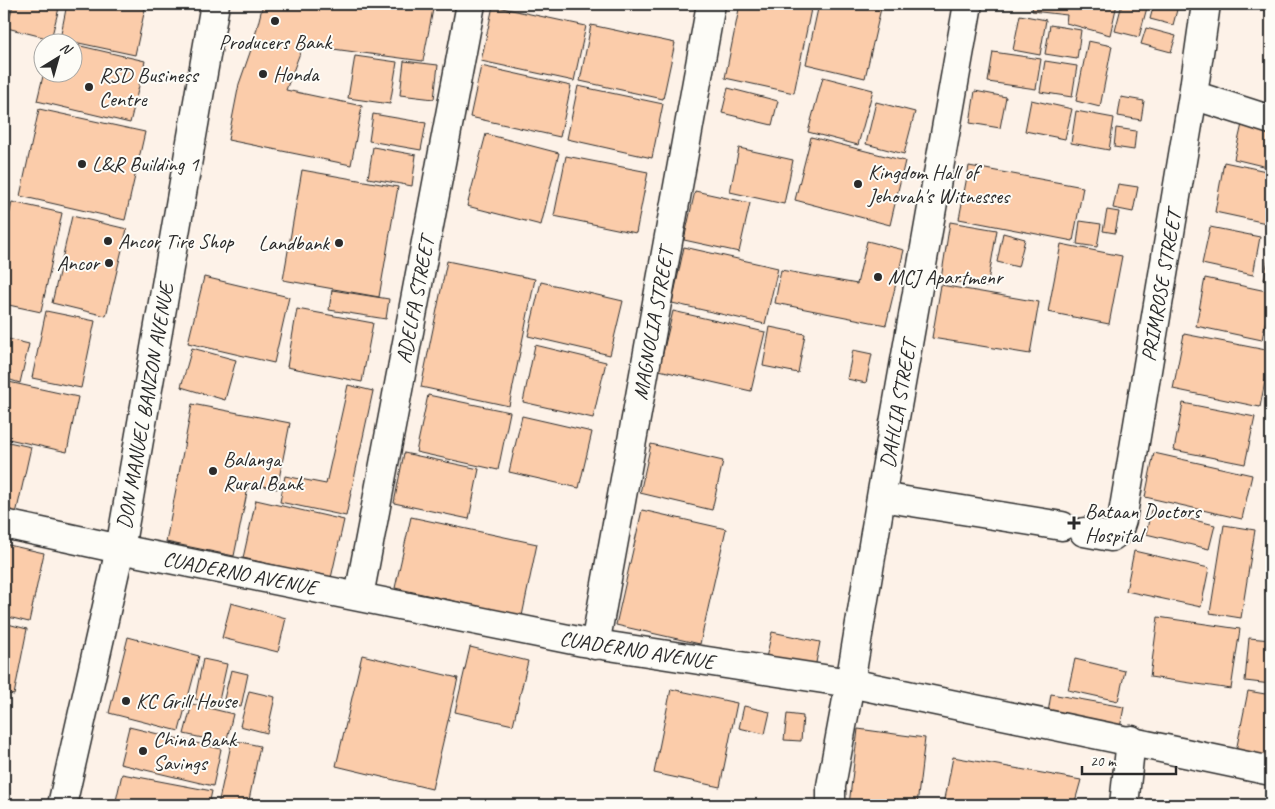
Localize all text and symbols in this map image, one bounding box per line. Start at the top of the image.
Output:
marker: Producers Bank [269,15,281,27]
place label: Producers Bank [219,29,334,55]
north arrow [32,32,82,82]
text: N [57,39,76,59]
place label: Honda [273,61,320,87]
place label: RSD Business Centre [99,62,199,112]
marker: Honda [257,68,269,80]
marker: RSD Business Centre [83,81,95,93]
place label: L&R Building 1 [92,151,200,177]
marker: L&R Building 1 [76,158,88,170]
place label: Kingdom Hall of Jehovah's Witnesses [867,159,1011,209]
marker: Kingdom Hall of Jehovah's Witnesses [852,178,864,190]
street label: PRIMROSE STREET [1135,203,1188,363]
place label: Ancor Tire Shop [118,228,235,254]
place label: Landbank [259,230,330,256]
street label: ADELFA STREET [390,230,441,365]
marker: Ancor Tire Shop [102,235,114,247]
marker: Landbank [333,237,345,249]
street label: MAGNOLIA STREET [627,241,680,402]
place label: Ancor [57,250,100,276]
marker: Ancor [103,257,115,269]
place label: MCJ Apartmenr [888,264,1004,290]
marker: MCJ Apartmenr [872,271,884,283]
street label: DON MANUEL BANZON AVENUE [111,278,180,531]
street label: DAHLIA STREET [874,334,923,470]
place label: Balanga Rural Bank [223,446,305,496]
marker: Balanga Rural Bank [207,465,219,477]
place label: Bataan Doctors Hospital [1085,498,1202,548]
marker: Bataan Doctors Hospital [1067,516,1081,530]
street label: CUADERNO AVENUE [161,545,322,601]
street label: CUADERNO AVENUE [558,625,719,675]
place label: KC Grill House [136,688,239,714]
marker: KC Grill House [120,695,132,707]
place label: China Bank Savings [153,726,238,776]
scale bar [1082,744,1176,776]
marker: China Bank Savings [137,745,149,757]
text: 20 m [1090,752,1117,771]

